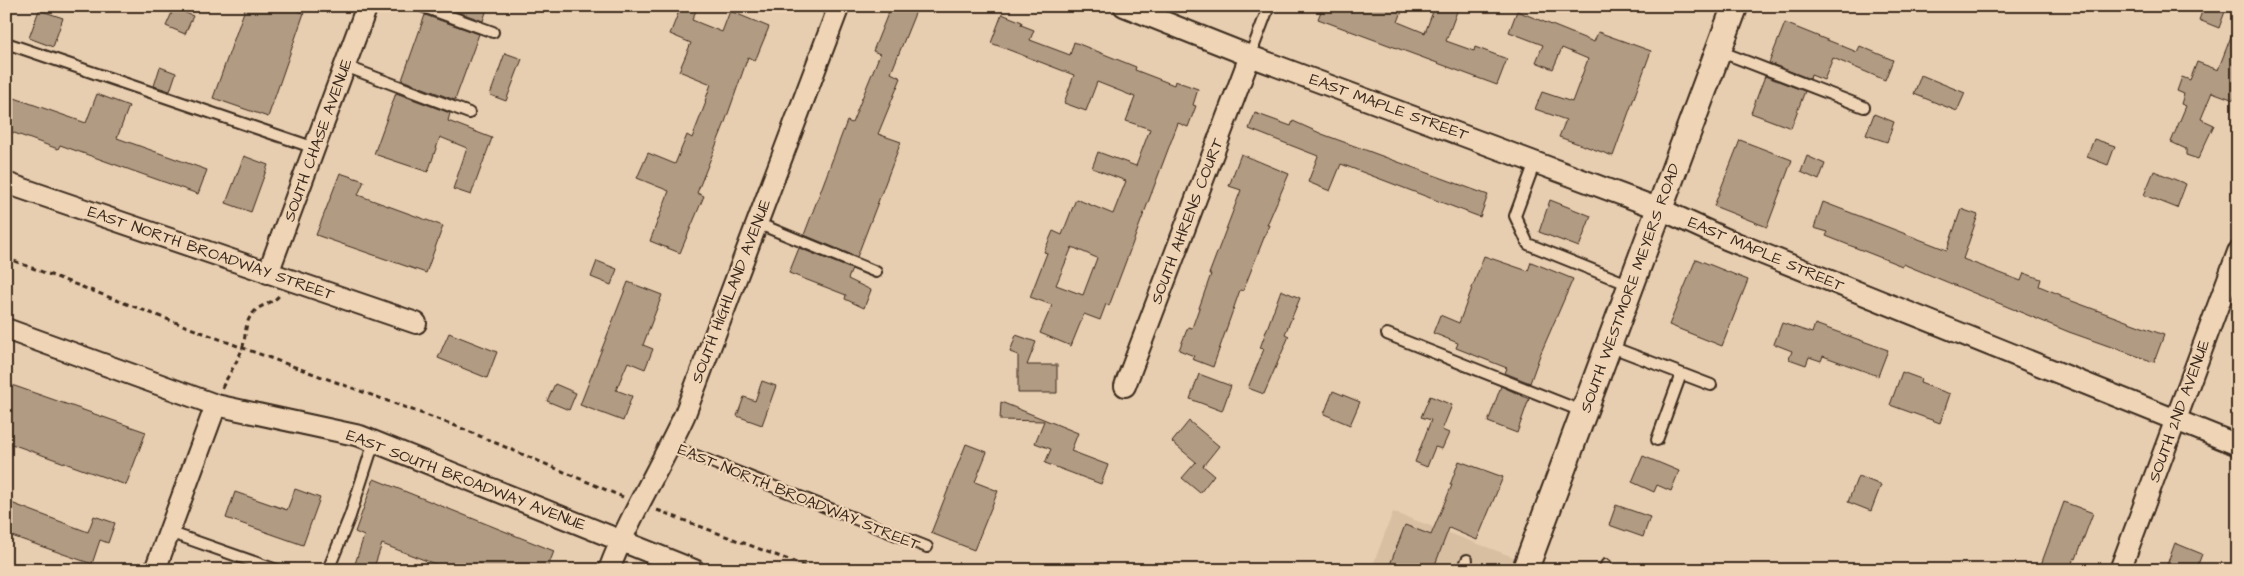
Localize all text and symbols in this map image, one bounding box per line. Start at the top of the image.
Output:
street label: SOUTH CHASE AVENUE [278,55,358,224]
street label: EAST MAPLE STREET [1307,68,1472,146]
street label: SOUTH AHRENS COURT [1145,135,1229,307]
street label: SOUTH WESTMORE MEYERS ROAD [1575,160,1685,416]
street label: SOUTH HIGHLAND AVENUE [686,195,776,386]
street label: EAST NORTH BROADWAY STREET [85,200,337,306]
street label: EAST MAPLE STREET [1685,211,1847,297]
street label: SOUTH 2ND AVENUE [2143,336,2215,485]
street label: EAST SOUTH BROADWAY AVENUE [343,424,589,536]
street label: EAST NORTH BROADWAY STREET [675,438,923,556]

